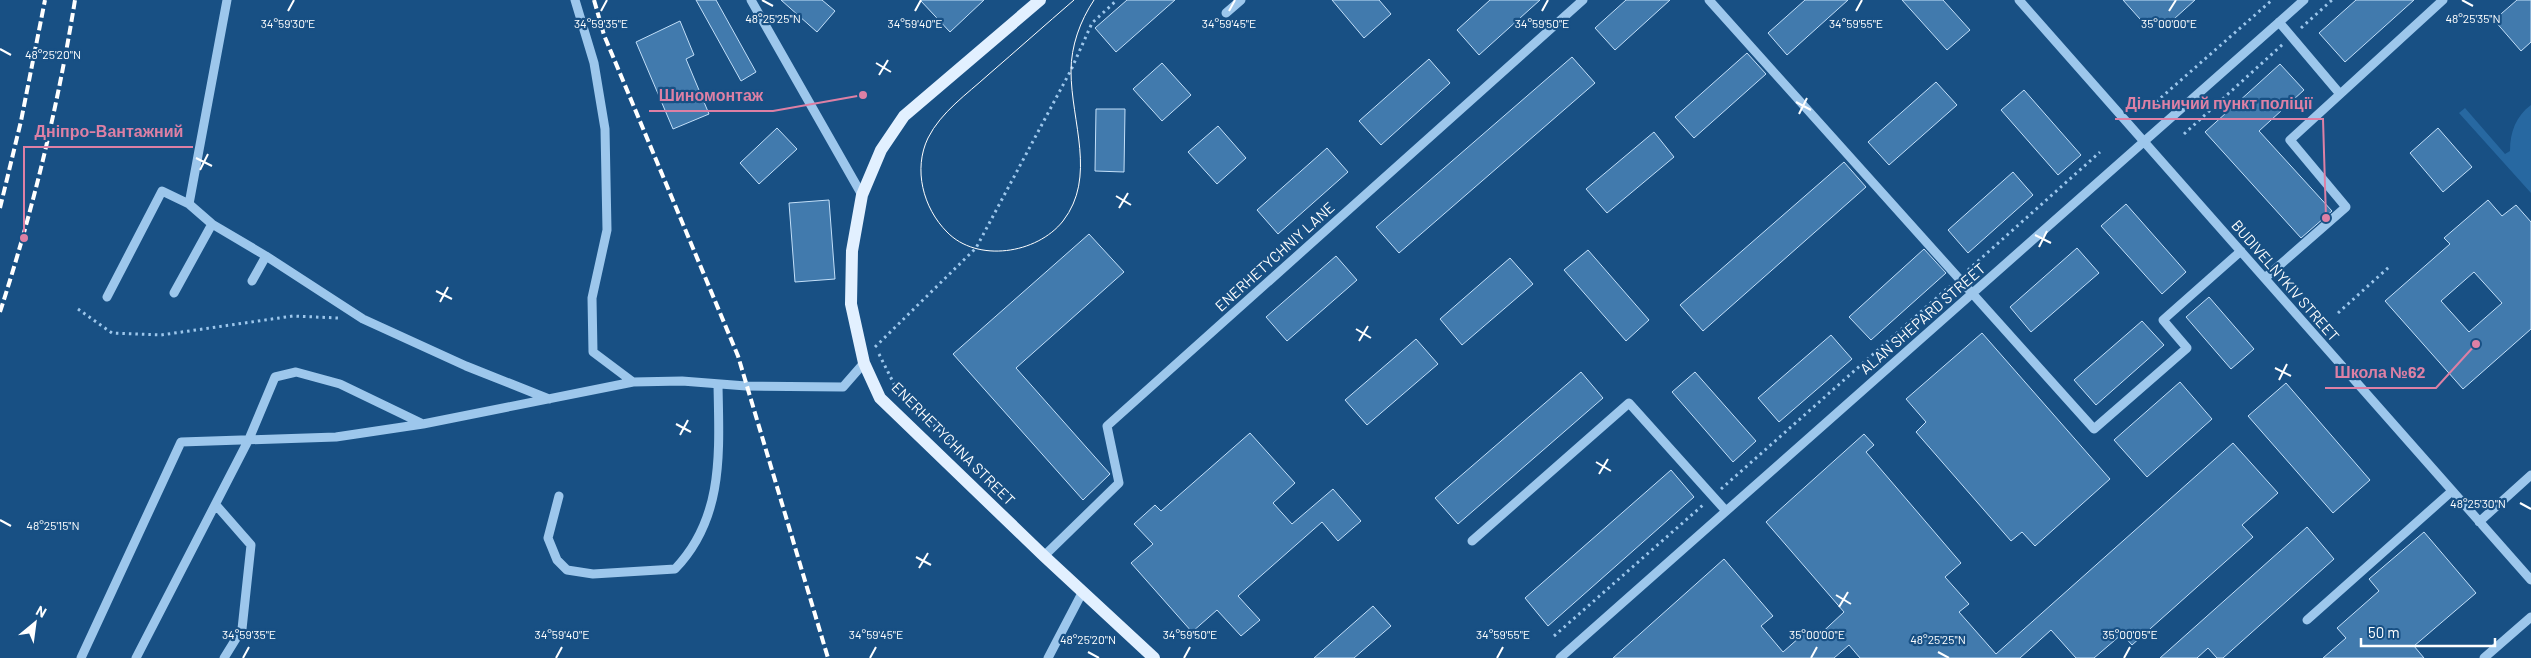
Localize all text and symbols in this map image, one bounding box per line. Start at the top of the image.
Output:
text: 48°25'25"N [745,11,801,25]
text: 48°25'35"N [2445,11,2501,25]
text: 34°59'30"E [261,16,315,30]
text: 34°59'35"E [574,16,628,30]
text: 34°59'40"E [887,16,943,30]
text: 34°59'45"E [1202,16,1256,30]
text: 34°59'50"E [1515,16,1569,30]
text: 34°59'55"E [1829,16,1883,30]
text: 35°00'00"E [2141,16,2197,30]
text: 48°25'20"N [25,47,81,61]
callout: Шиномонтаж [649,80,773,111]
text: Шиномонтаж [659,85,764,104]
callout: Дільничий пункт поліції [2115,88,2323,119]
text: Дільничий пункт поліції [2125,93,2313,112]
callout: Дніпро-Вантажний [24,116,193,147]
text: Дніпро-Вантажний [35,121,183,140]
street label: ENERHETYCHNIY LANE [1211,198,1338,315]
street label: BUDIVELNYKIV STREET [2228,216,2343,345]
street label: ALAN SHEPARD STREET [1856,259,1989,378]
callout: Школа №62 [2325,357,2436,388]
text: Школа №62 [2335,362,2425,381]
street label: ENERHETYCHNA STREET [888,378,1019,509]
text: 48°25'30"N [2450,496,2506,510]
text: 48°25'15"N [26,518,80,532]
north arrow [10,598,60,648]
text: N [33,602,50,621]
scale bar [2361,616,2495,648]
text: 50 m [2368,623,2400,641]
text: 34°59'35"E [222,627,276,641]
text: 34°59'40"E [534,627,590,641]
text: 34°59'45"E [849,627,903,641]
text: 34°59'50"E [1163,627,1217,641]
text: 34°59'55"E [1476,627,1530,641]
text: 35°00'00"E [1789,627,1845,641]
text: 35°00'05"E [2102,627,2158,641]
text: 48°25'20"N [1060,632,1116,646]
text: 48°25'25"N [1910,632,1966,646]

